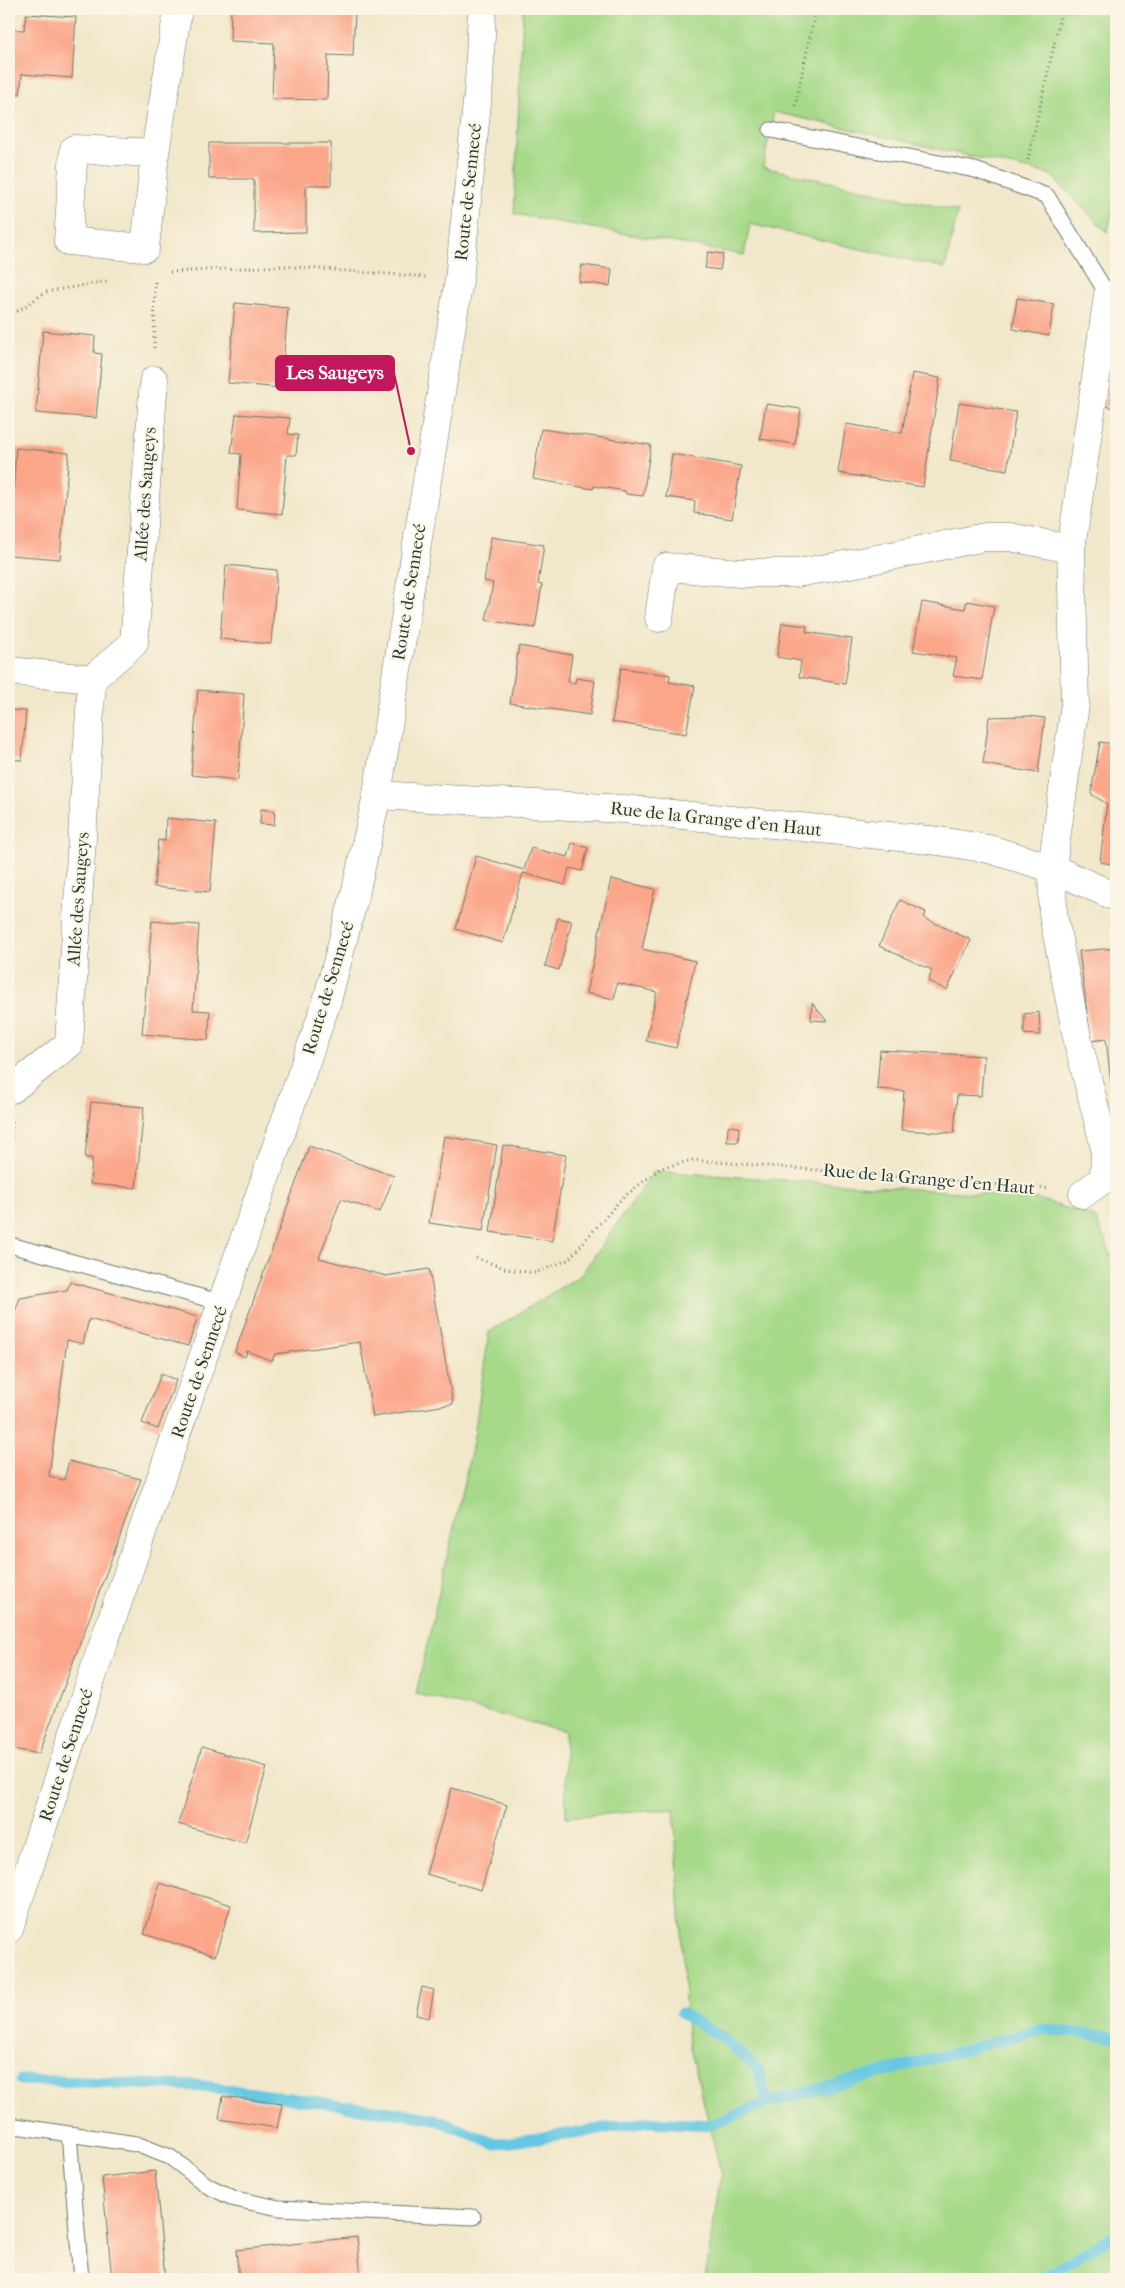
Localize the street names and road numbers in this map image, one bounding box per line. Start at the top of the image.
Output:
street label: Route de Sennecé [451,122,486,262]
street label: Allée des Saugeys [130,426,161,563]
street label: Route de Sennecé [388,522,431,662]
street label: Rue de la Grange d'en Haut [609,798,823,841]
street label: Allée des Saugeys [63,831,94,968]
street label: Route de Sennecé [298,919,359,1057]
street label: Rue de la Grange d'en Haut [822,1160,1036,1199]
street label: Route de Sennecé [167,1303,232,1441]
street label: Route de Sennecé [35,1686,98,1824]

